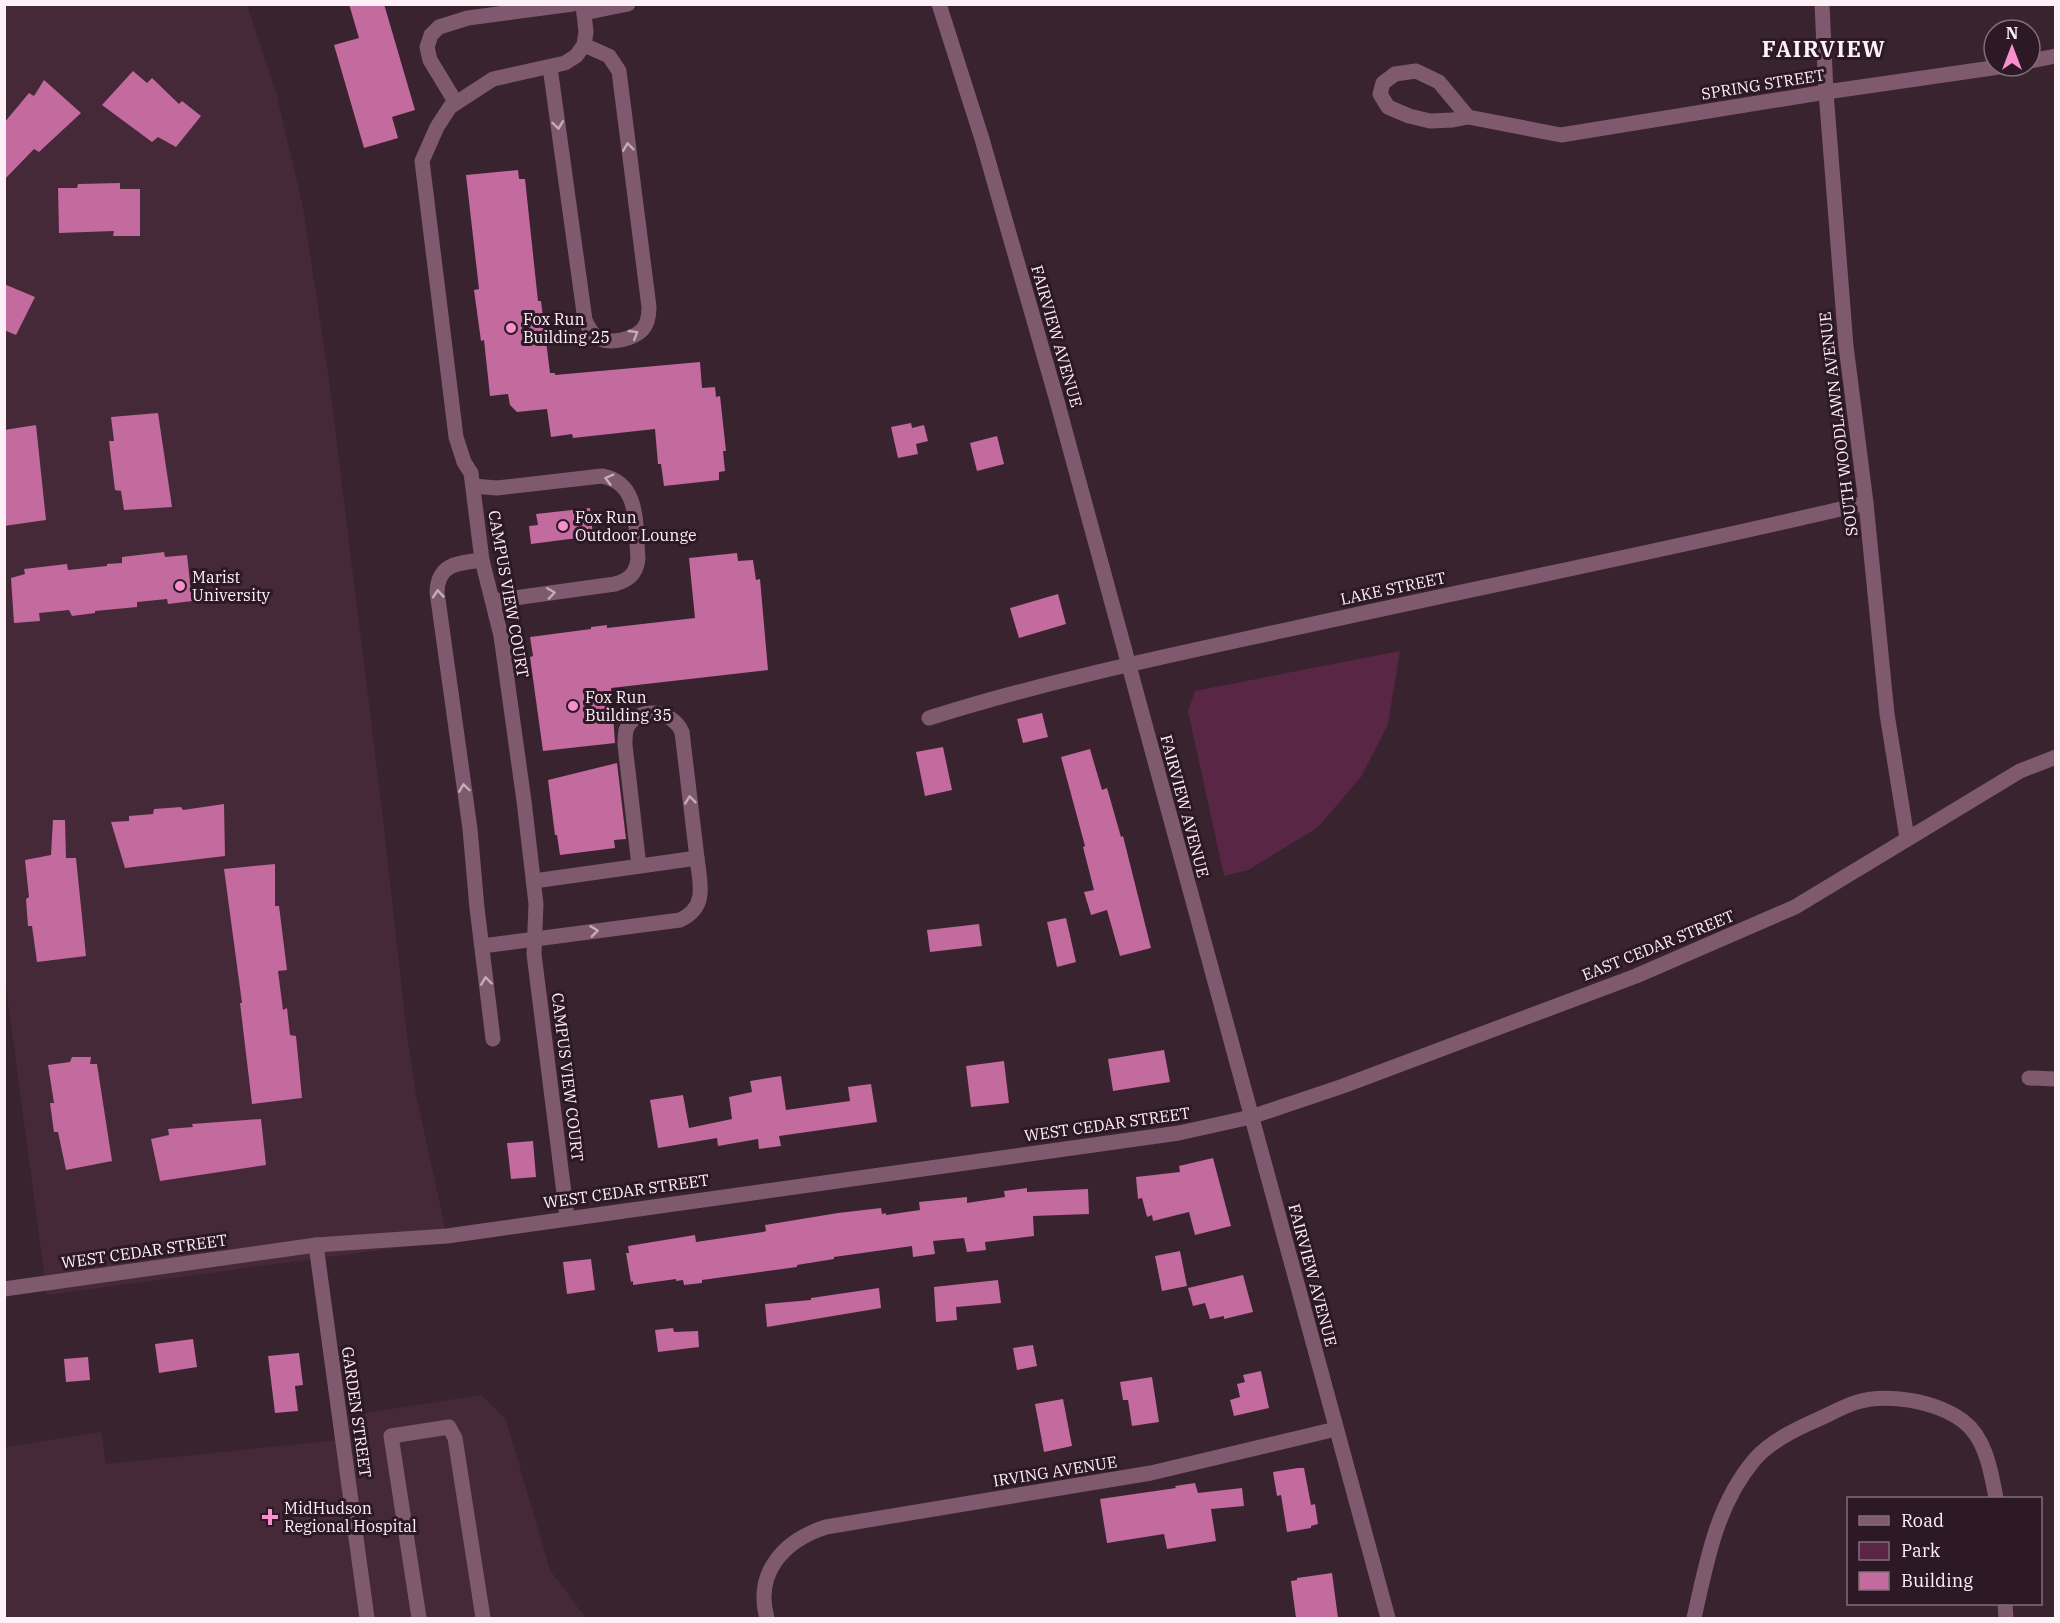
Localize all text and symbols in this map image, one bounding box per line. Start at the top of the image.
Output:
north arrow [1982,18,2042,78]
text: N [2006,23,2018,43]
district label: FAIRVIEW [1762,34,1886,63]
street label: SPRING STREET [1700,64,1826,104]
one-way arrow [552,120,564,129]
one-way arrow [623,142,635,151]
street label: FAIRVIEW AVENUE [1027,263,1087,409]
place label: Fox Run Building 25 [523,309,610,347]
street label: SOUTH WOODLAWN AVENUE [1814,311,1862,537]
marker: Fox Run Building 25 [504,321,518,335]
one-way arrow [628,329,638,341]
one-way arrow [604,473,614,486]
place label: Fox Run Outdoor Lounge [575,507,697,545]
street label: CAMPUS VIEW COURT [484,509,534,679]
marker: Fox Run Outdoor Lounge [556,519,570,533]
place label: Marist University [192,567,271,605]
street label: LAKE STREET [1338,567,1448,609]
marker: Marist University [173,579,187,593]
one-way arrow [547,587,556,600]
one-way arrow [432,590,445,599]
place label: Fox Run Building 35 [585,687,672,725]
marker: Fox Run Building 35 [566,699,580,713]
street label: FAIRVIEW AVENUE [1156,732,1214,880]
one-way arrow [458,783,471,792]
one-way arrow [684,795,697,804]
street label: EAST CEDAR STREET [1579,905,1737,985]
one-way arrow [589,926,599,938]
one-way arrow [480,977,493,986]
street label: CAMPUS VIEW COURT [548,992,588,1162]
street label: WEST CEDAR STREET [1023,1102,1191,1146]
street label: WEST CEDAR STREET [542,1169,710,1213]
street label: FAIRVIEW AVENUE [1284,1201,1342,1349]
street label: WEST CEDAR STREET [60,1229,228,1273]
street label: GARDEN STREET [338,1345,376,1479]
street label: IRVING AVENUE [992,1451,1118,1491]
legend [1847,1497,2042,1605]
place label: MidHudson Regional Hospital [284,1498,417,1536]
marker: MidHudson Regional Hospital [261,1508,279,1526]
text: Road [1901,1509,1944,1532]
text: Park [1901,1539,1941,1562]
text: Building [1901,1569,1973,1592]

